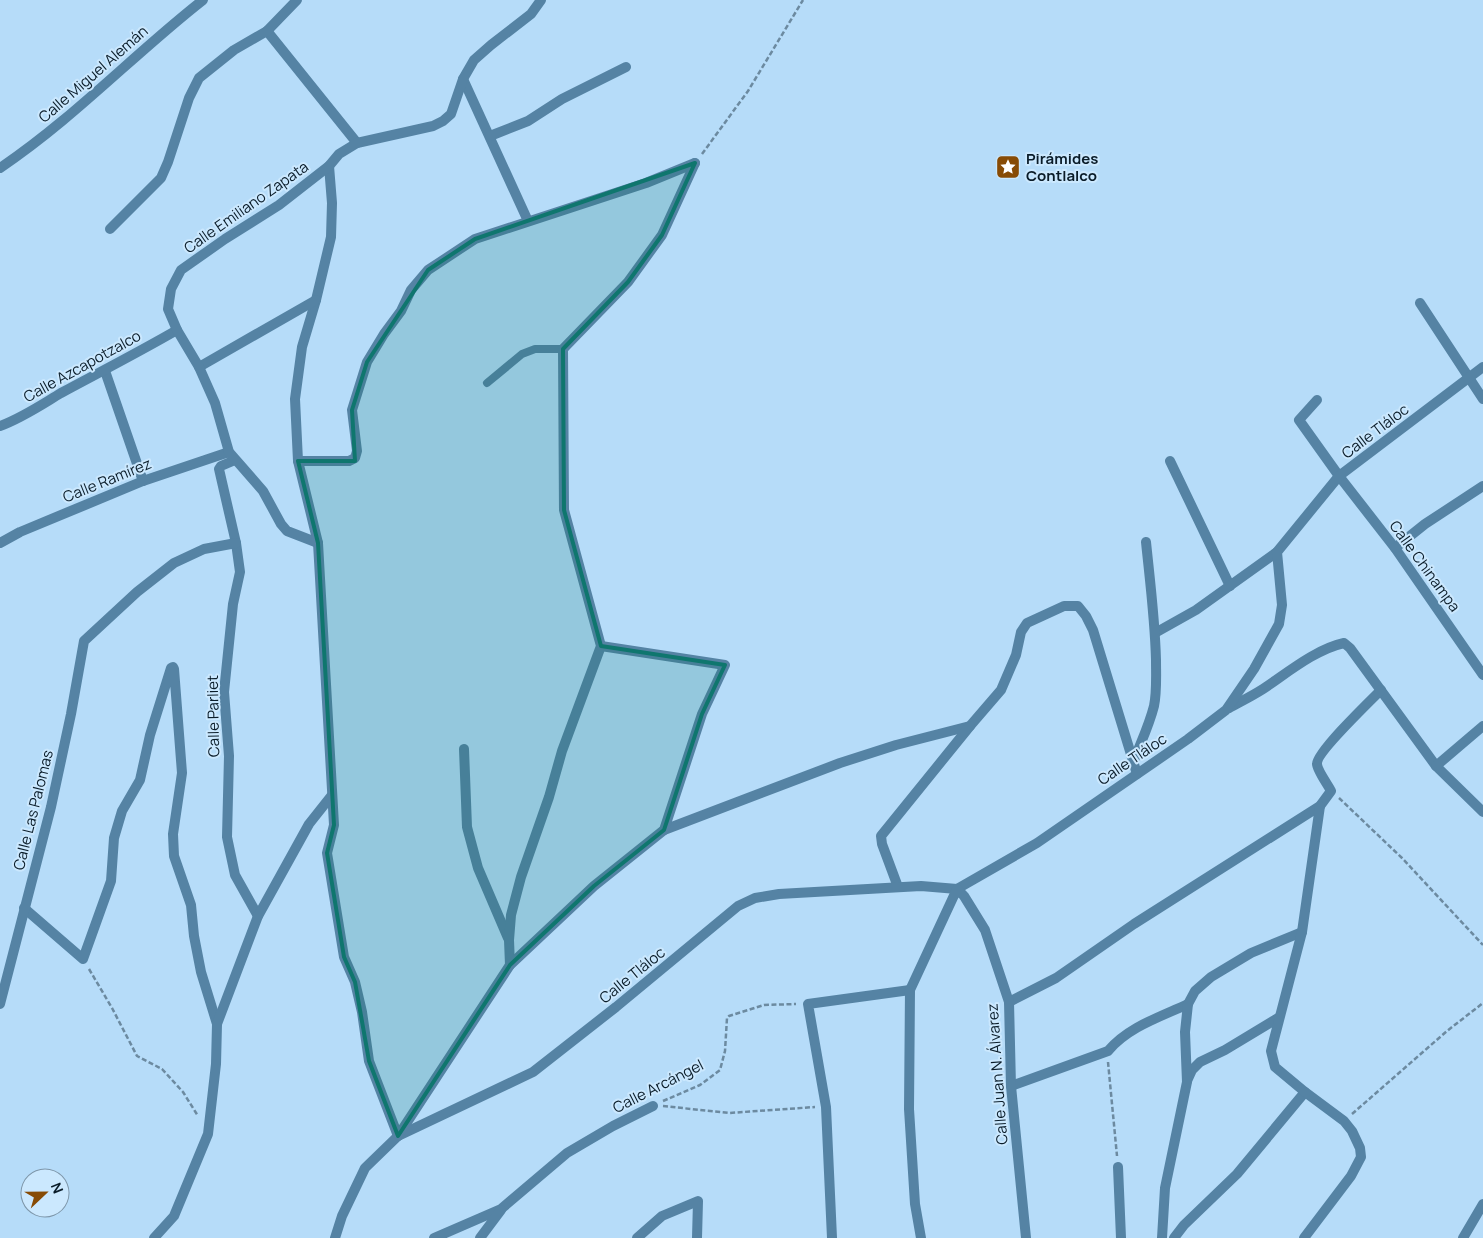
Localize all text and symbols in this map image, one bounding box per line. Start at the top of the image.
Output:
street label: Calle Miguel Alemán [34,21,152,127]
place label: Pirámides Contlalco [1026,148,1098,186]
place icon: Pirámides Contlalco [995,154,1021,180]
street label: Calle Emiliano Zapata [179,156,313,258]
street label: Calle Azcapotzalco [19,325,145,407]
street label: Calle Tláloc [1337,399,1413,463]
street label: Calle Ramírez [60,453,154,507]
street label: Calle Chinampa [1385,516,1465,616]
street label: Calle Parliet [202,675,224,757]
street label: Calle Tláloc [1093,728,1171,790]
street label: Calle Las Palomas [8,748,58,872]
street label: Calle Tláloc [595,942,669,1008]
street label: Calle Juan N. Álvarez [982,1003,1012,1145]
street label: Calle Arcángel [609,1054,707,1118]
north arrow [20,1168,70,1218]
text: N [47,1180,68,1196]

